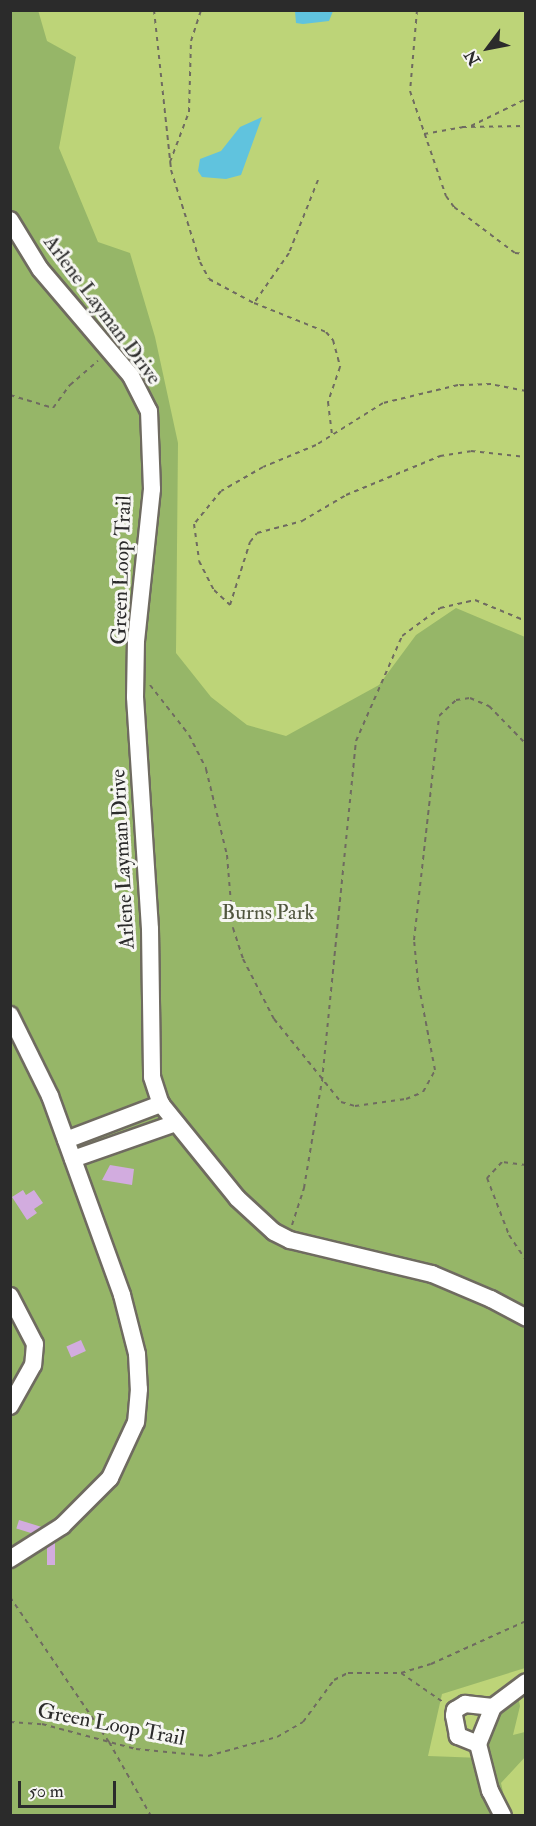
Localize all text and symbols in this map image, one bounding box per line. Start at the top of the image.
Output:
north arrow [458,18,518,78]
text: N [460,46,485,69]
street label: Arlene Layman Drive [38,230,166,390]
street label: Green Loop Trail [107,495,137,645]
street label: Arlene Layman Drive [106,768,140,950]
park label: Burns Park [221,900,315,926]
street label: Green Loop Trail [35,1698,187,1752]
scale bar [21,1769,118,1807]
text: 50 m [29,1780,64,1803]

